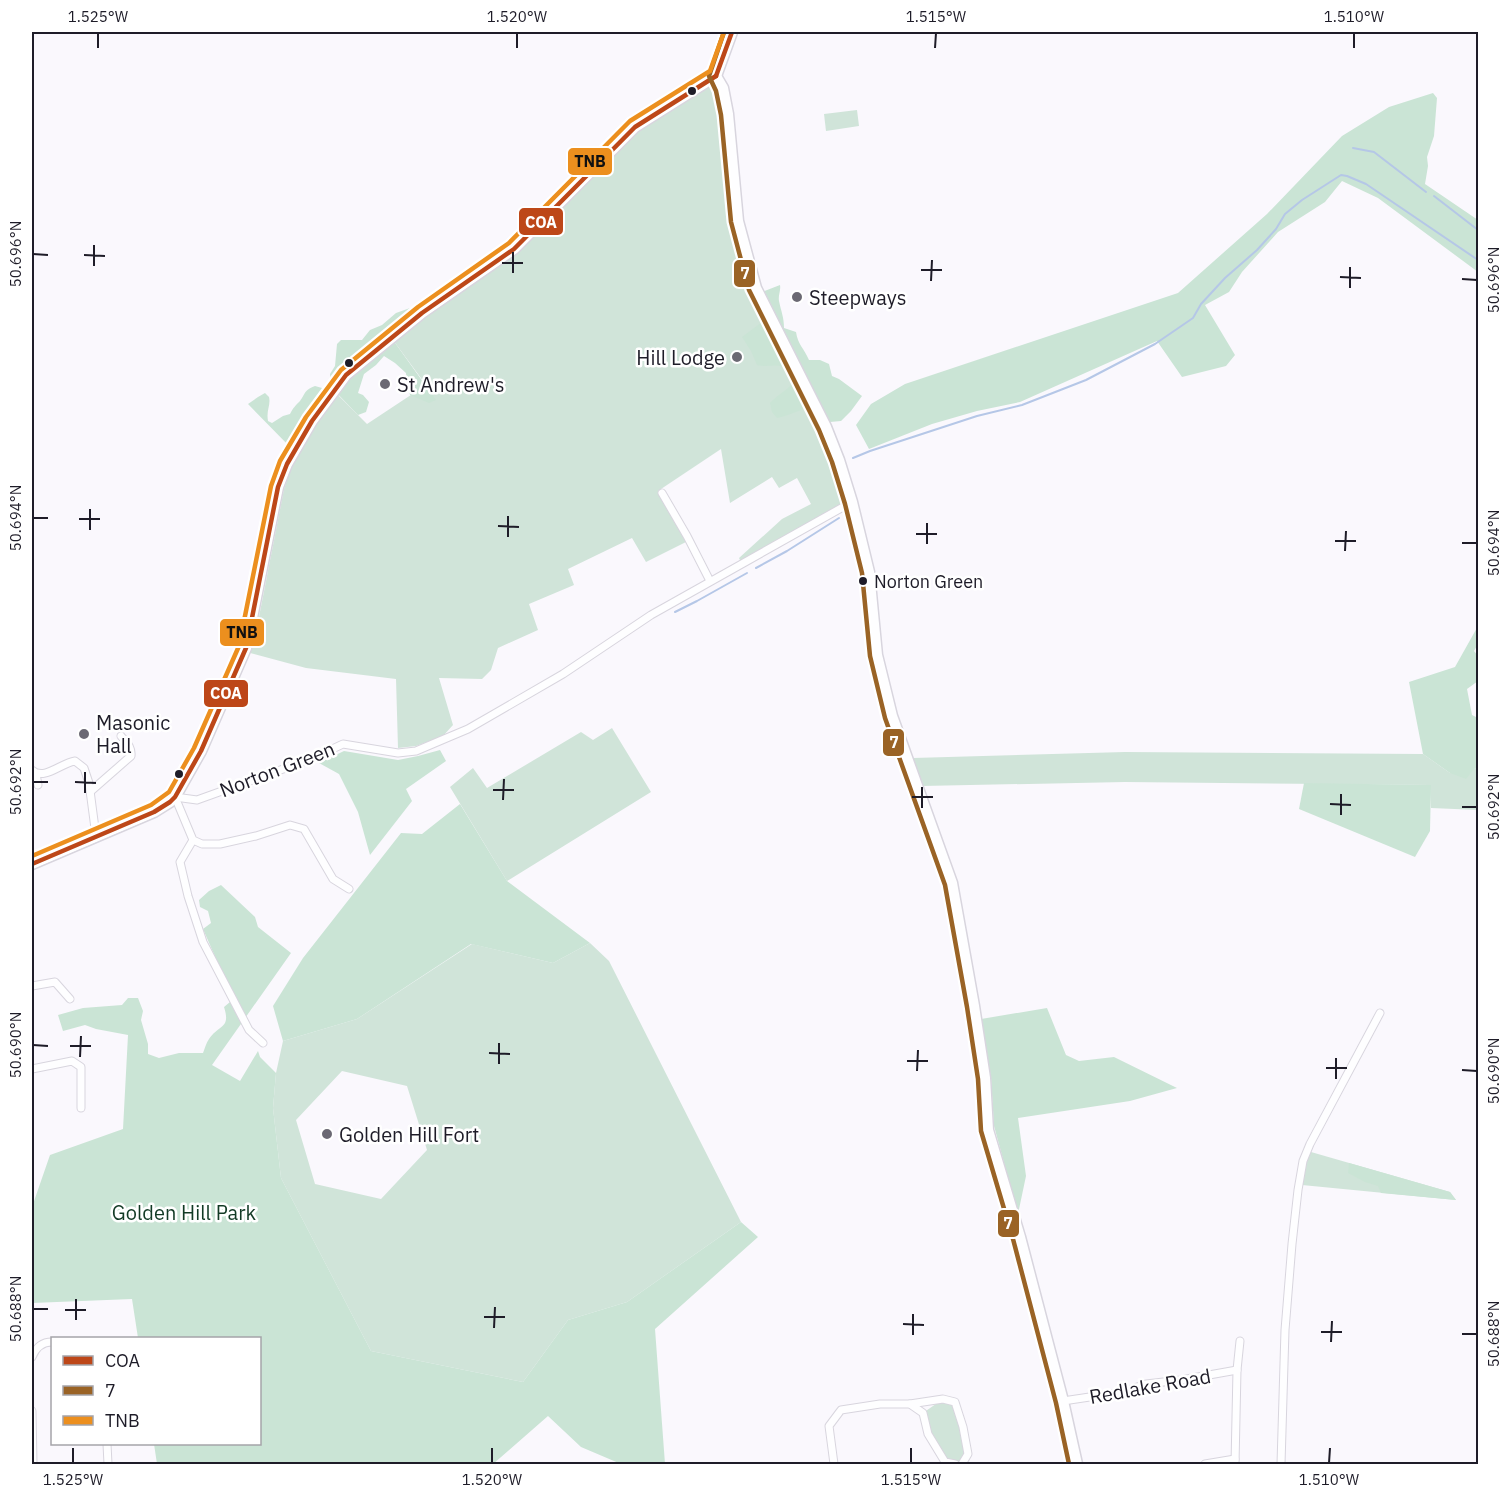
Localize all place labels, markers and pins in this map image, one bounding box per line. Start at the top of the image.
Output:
unlabelled marker [686,85,698,97]
place label: Steepways [809,284,906,311]
marker: Steepways [790,290,804,304]
place label: Hill Lodge [636,344,725,371]
marker: Hill Lodge [730,350,744,364]
unlabelled marker [343,357,355,369]
place label: St Andrew's [397,371,505,398]
marker: St Andrew's [378,377,392,391]
place label: Norton Green [874,570,983,593]
marker: Norton Green [857,575,869,587]
place label: Masonic Hall [96,709,170,759]
marker: Masonic Hall [77,727,91,741]
unlabelled marker [173,768,185,780]
place label: Golden Hill Fort [339,1121,479,1148]
marker: Golden Hill Fort [320,1127,334,1141]

